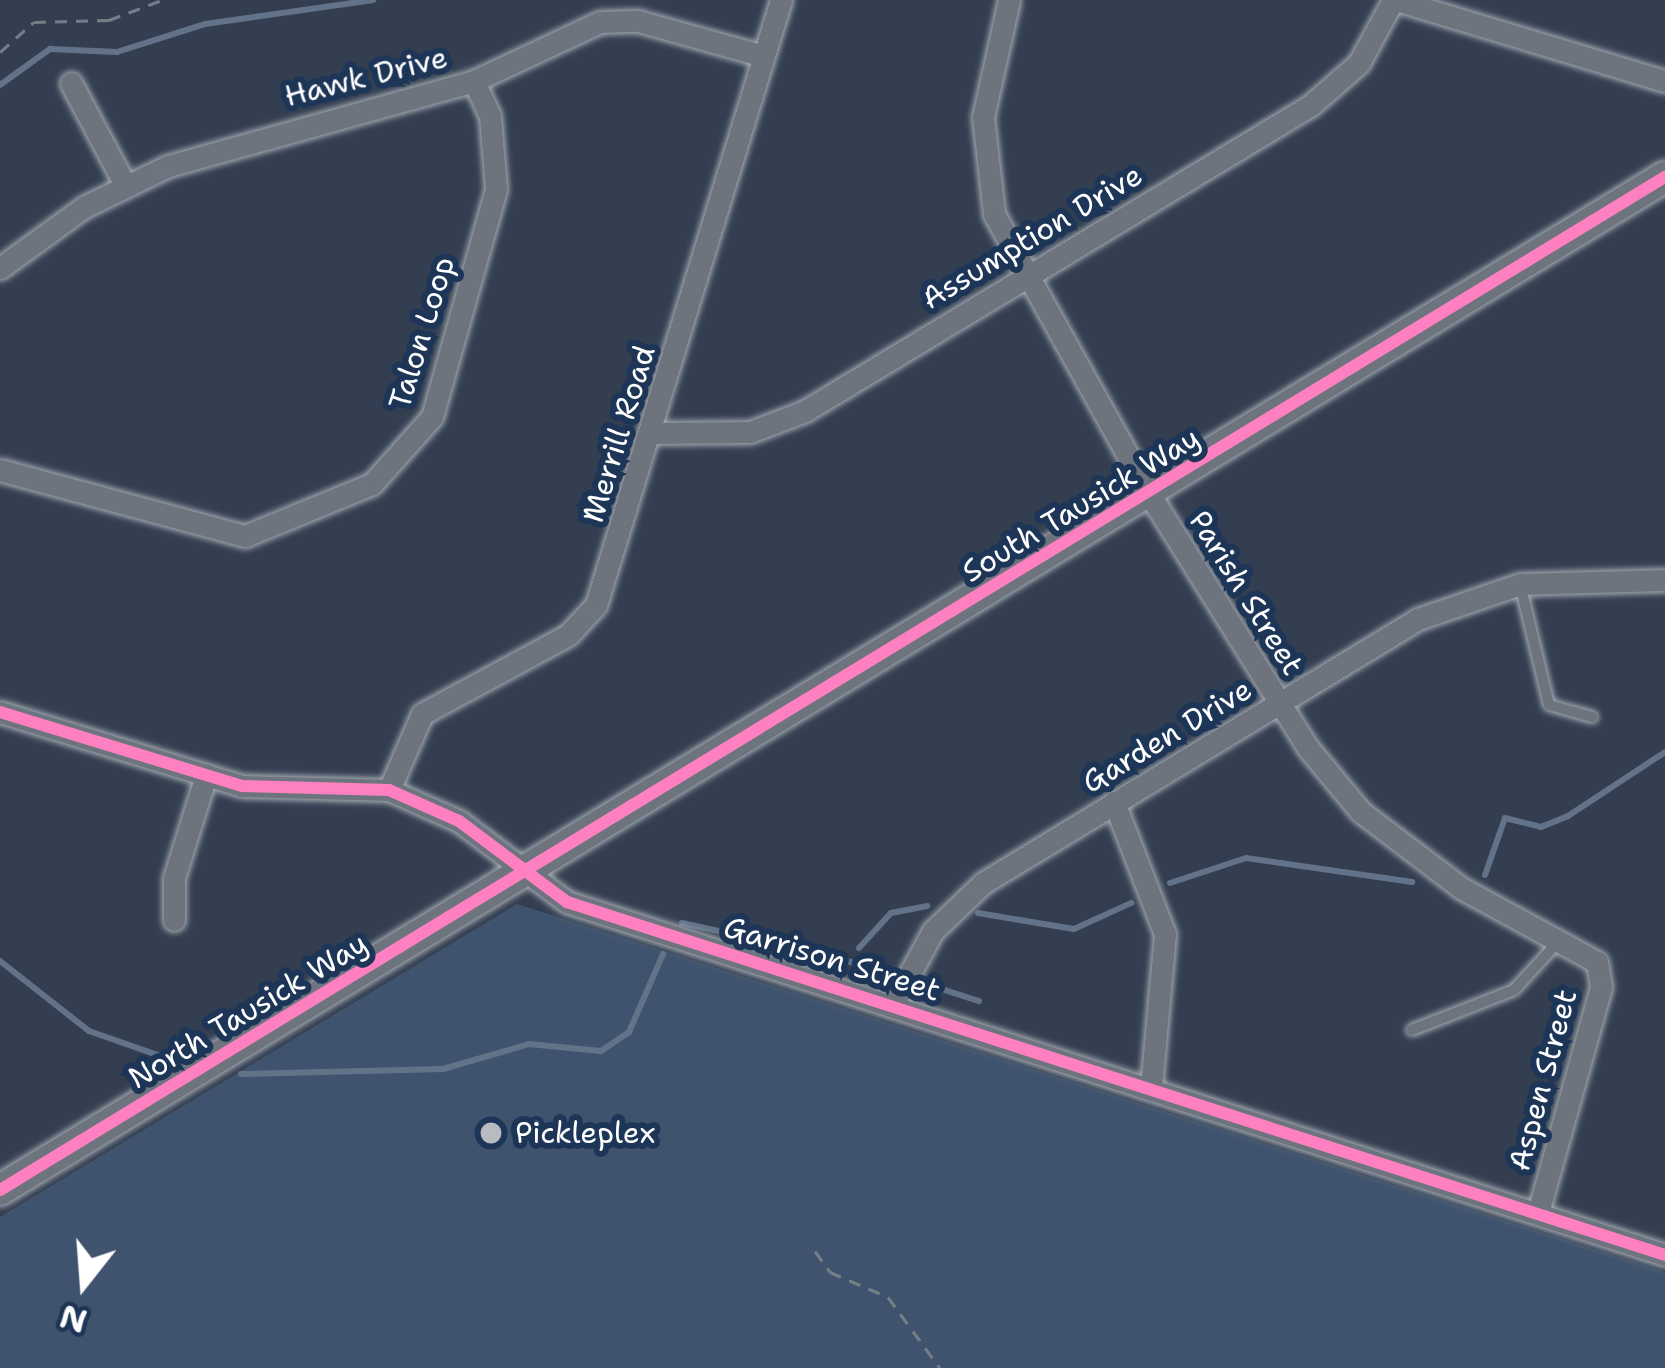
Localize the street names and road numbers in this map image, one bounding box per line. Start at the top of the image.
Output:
street label: Hawk Drive [281,39,451,115]
street label: Assumption Drive [915,157,1149,317]
street label: Talon Loop [382,252,462,414]
street label: Merrill Road [575,341,663,527]
street label: South Tausick Way [956,420,1206,590]
street label: Parish Street [1181,504,1311,682]
street label: Garden Drive [1076,671,1258,801]
street label: Garrison Street [719,909,945,1009]
street label: North Tausick Way [122,925,374,1097]
street label: Aspen Street [1501,985,1585,1175]

